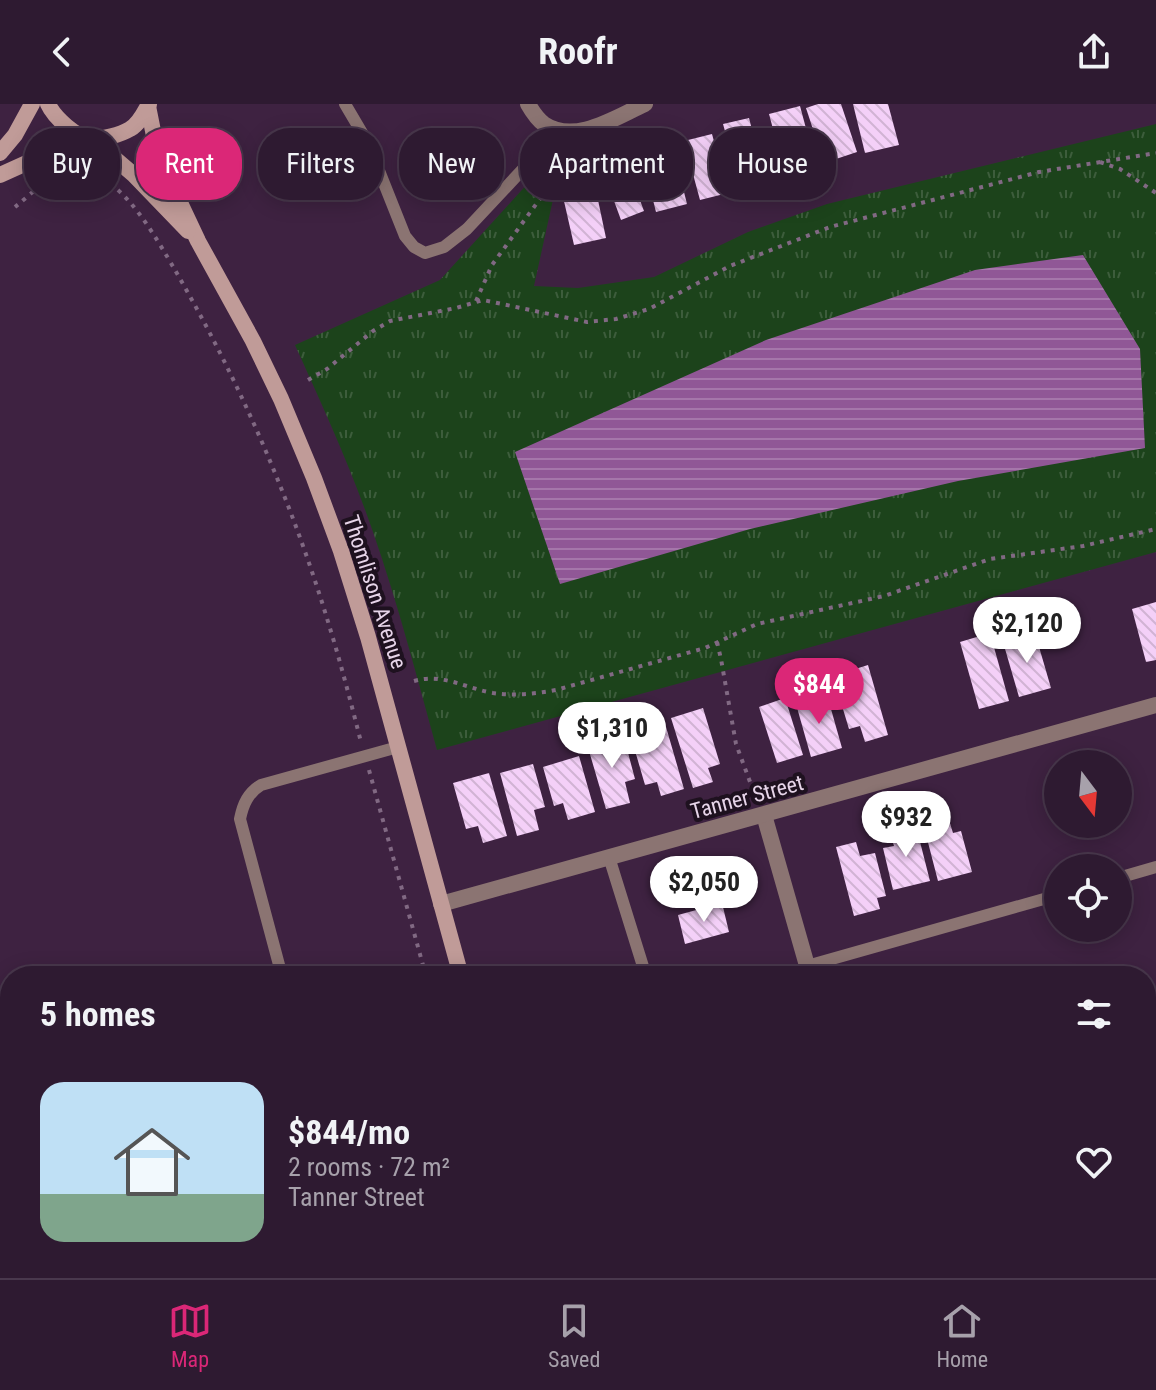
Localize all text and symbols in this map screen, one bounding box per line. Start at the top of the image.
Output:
icon: back [40,30,84,74]
icon: share [1072,30,1116,74]
text: Roofr [538,31,618,73]
chip: Buy [24,128,120,200]
chip: Rent [136,128,242,200]
chip: Filters [258,128,383,200]
chip: New [399,128,504,200]
chip: Apartment [520,128,693,200]
chip: House [709,128,836,200]
street label: Thomlison Avenue [338,512,412,672]
pin: $2,120 [962,597,1092,665]
text: $2,120 [991,608,1063,638]
pin: $844 [772,658,866,726]
text: $844 [793,669,845,699]
pin: $1,310 [547,702,677,770]
text: $1,310 [576,713,648,743]
north arrow [1044,750,1132,838]
map controls [1044,750,1132,942]
street label: Tanner Street [688,770,806,824]
pin: $932 [859,791,953,859]
text: $932 [880,802,932,832]
button: locate [1044,854,1132,942]
pin: $2,050 [639,856,769,924]
text: $2,050 [668,867,740,897]
icon: filters [1072,992,1116,1036]
text: 5 homes [40,994,156,1034]
text: $844/mo [288,1112,410,1152]
icon: home [104,1114,200,1210]
icon: heart [1072,1140,1116,1184]
text: 2 rooms · 72 m² [288,1152,450,1182]
text: Tanner Street [288,1182,425,1212]
tab: Map [168,1299,212,1372]
tab: Saved [548,1299,600,1372]
tab: Home [936,1299,988,1372]

